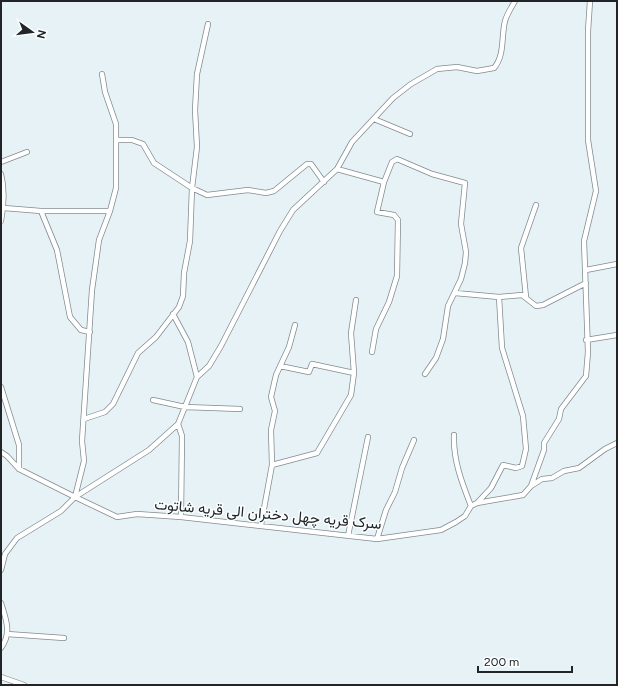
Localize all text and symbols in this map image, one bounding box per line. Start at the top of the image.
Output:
north arrow [12,12,52,52]
text: N [34,29,49,40]
street label: سرک قریه چهل دختران الی قریه شاتوت [154,495,383,534]
scale bar [478,648,572,674]
text: 200 m [484,655,519,669]

